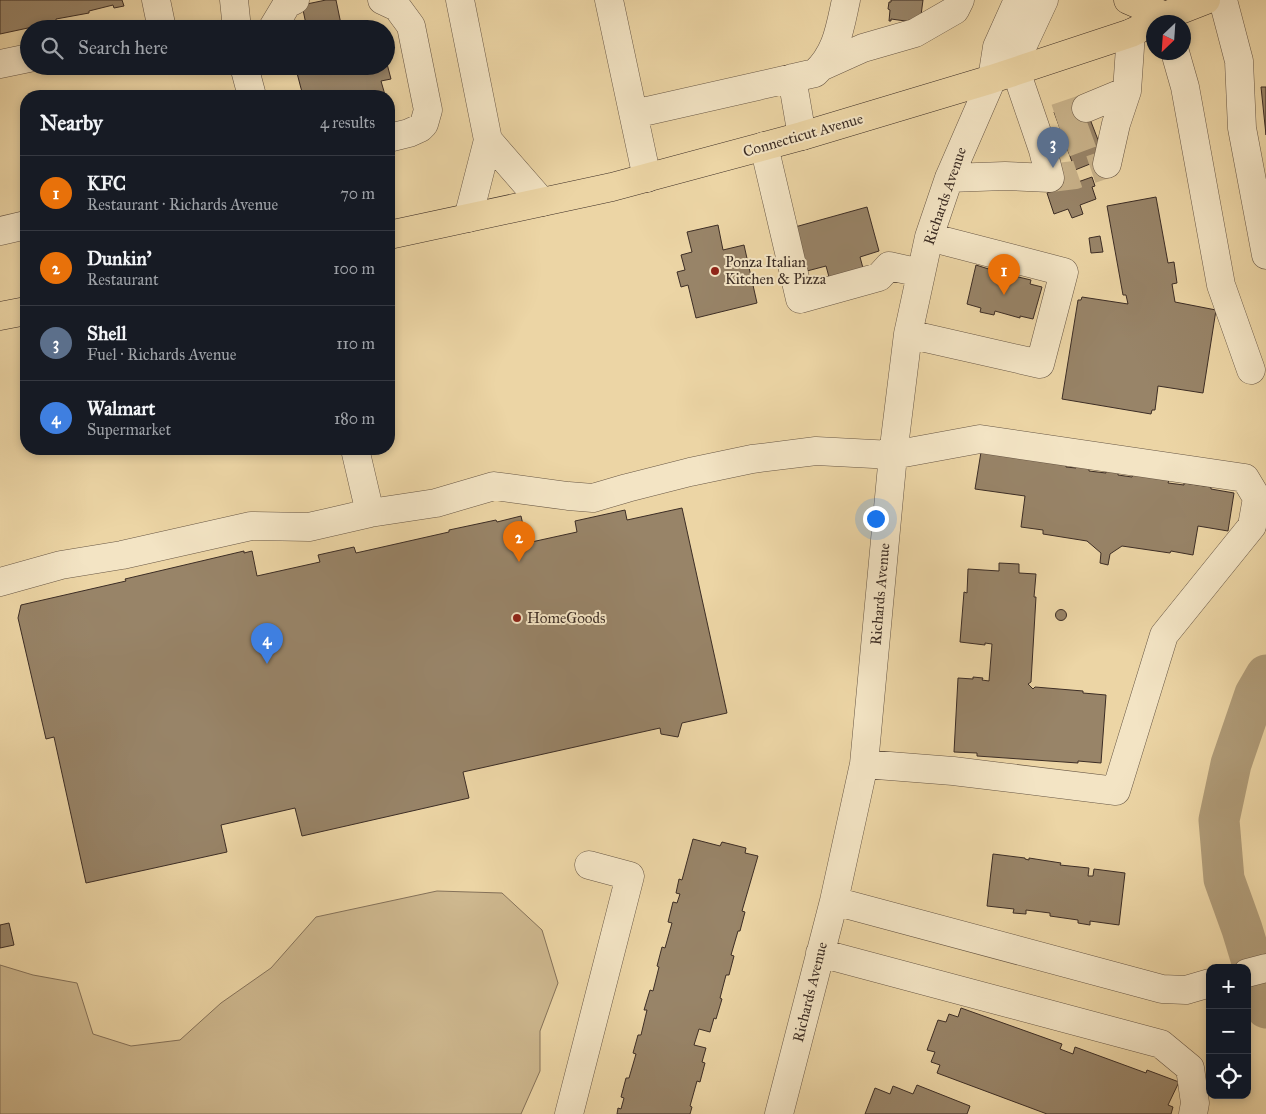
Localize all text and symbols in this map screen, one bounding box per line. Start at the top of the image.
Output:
north arrow [1146,15,1191,60]
search box [20,20,395,75]
icon: search [38,34,66,62]
text: Search here [78,36,168,59]
street label: Connecticut Avenue [741,109,865,161]
text: Nearby [40,110,103,136]
text: 4 results [320,113,375,132]
pin: 3 [1037,127,1069,168]
street label: Richards Avenue [920,145,970,247]
text: KFC [87,172,126,195]
text: 1 [53,184,59,203]
text: 70 m [340,184,375,203]
text: Restaurant · Richards Avenue [87,195,278,214]
text: Dunkin' [87,247,151,270]
place label: Ponza Italian Kitchen & Pizza [725,253,827,288]
pin: 1 [988,254,1020,295]
text: 2 [52,259,60,278]
text: 100 m [333,259,375,278]
marker: Ponza Italian Kitchen & Pizza [709,265,721,277]
text: Restaurant [87,270,159,289]
text: Shell [87,322,127,345]
text: 3 [53,334,59,353]
text: 110 m [336,334,375,353]
text: Fuel · Richards Avenue [87,345,236,364]
text: Walmart [87,397,155,420]
text: 4 [52,409,60,428]
text: 180 m [334,409,375,428]
text: Supermarket [87,420,171,439]
your location [863,506,889,532]
pin: 2 [503,521,535,562]
street label: Richards Avenue [867,542,893,646]
place label: HomeGoods [527,609,606,627]
marker: HomeGoods [511,612,523,624]
pin: 4 [251,623,283,664]
street label: Richards Avenue [789,940,831,1044]
map controls [1206,964,1251,1099]
button: + [1206,964,1251,1009]
button: − [1206,1009,1251,1054]
button: locate [1206,1054,1251,1099]

